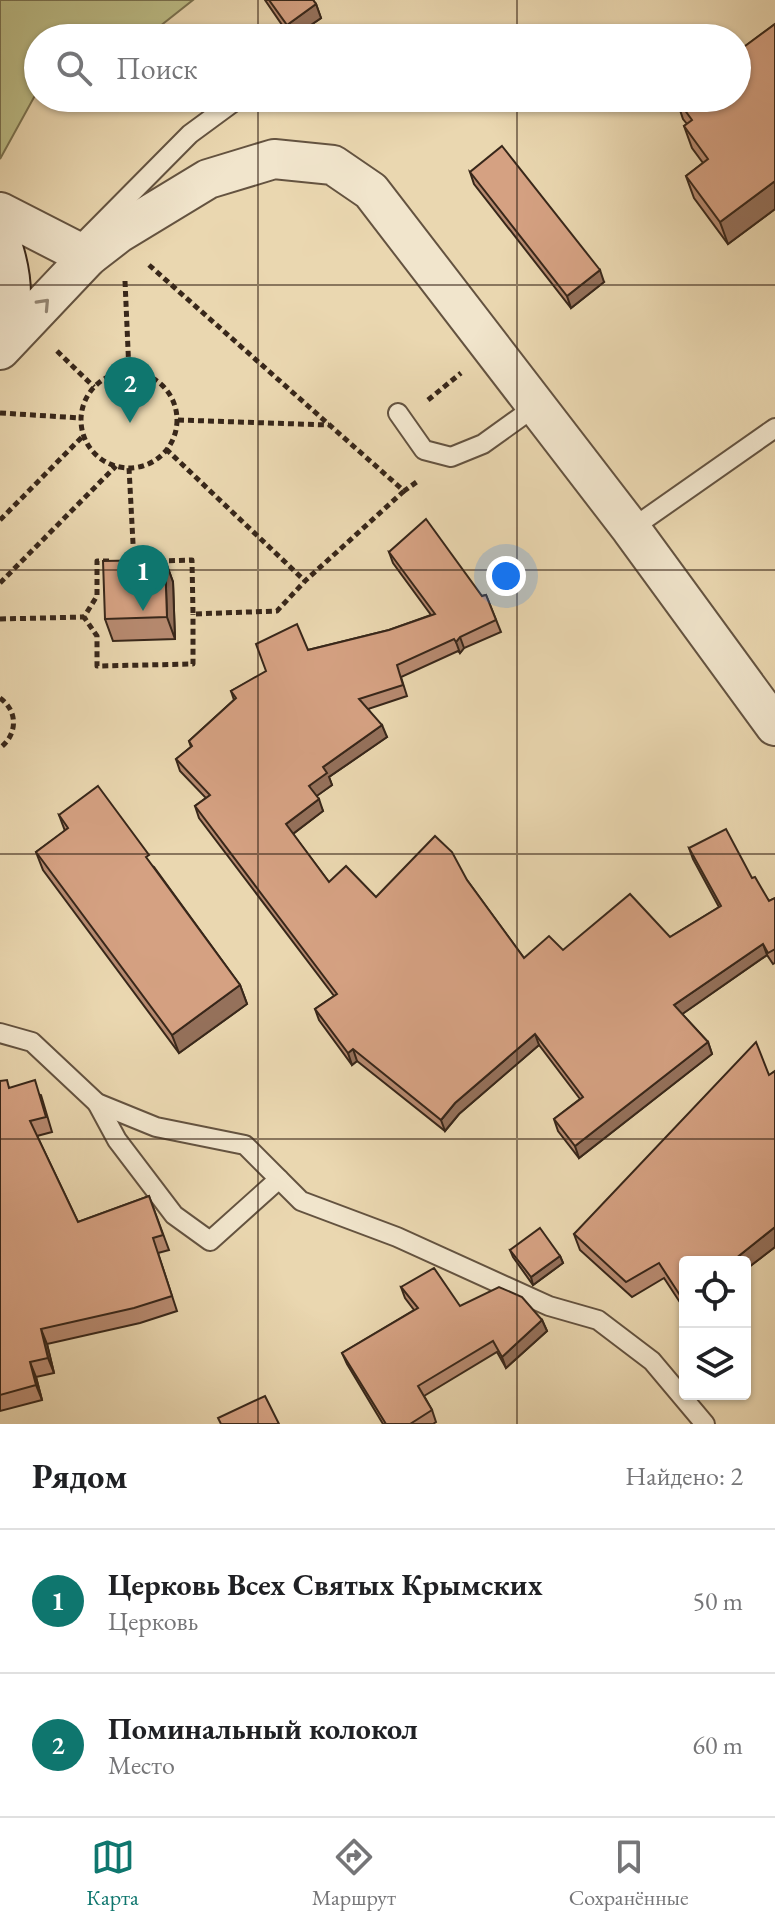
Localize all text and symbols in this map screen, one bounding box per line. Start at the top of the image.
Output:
search box [24,24,751,112]
icon: search [52,46,96,90]
text: Поиск [116,49,198,88]
one-way arrow [34,298,48,313]
pin: 2 [104,357,156,423]
pin: 1 [117,545,169,611]
your location [486,556,526,596]
map controls [679,1256,751,1400]
button: locate [679,1256,751,1328]
button: layers [679,1328,751,1400]
text: Рядом [32,1454,127,1498]
text: Найдено: 2 [625,1459,743,1493]
text: Церковь Всех Святых Крымских [108,1565,543,1604]
text: 1 [51,1584,65,1618]
text: 50 m [693,1584,743,1618]
text: Церковь [108,1604,198,1638]
text: Поминальный колокол [108,1709,418,1748]
text: 2 [51,1728,65,1762]
text: 60 m [693,1728,743,1762]
text: Место [108,1748,175,1782]
tab: Карта [86,1835,139,1912]
tab: Маршрут [312,1835,396,1912]
tab: Сохранённые [569,1835,689,1912]

